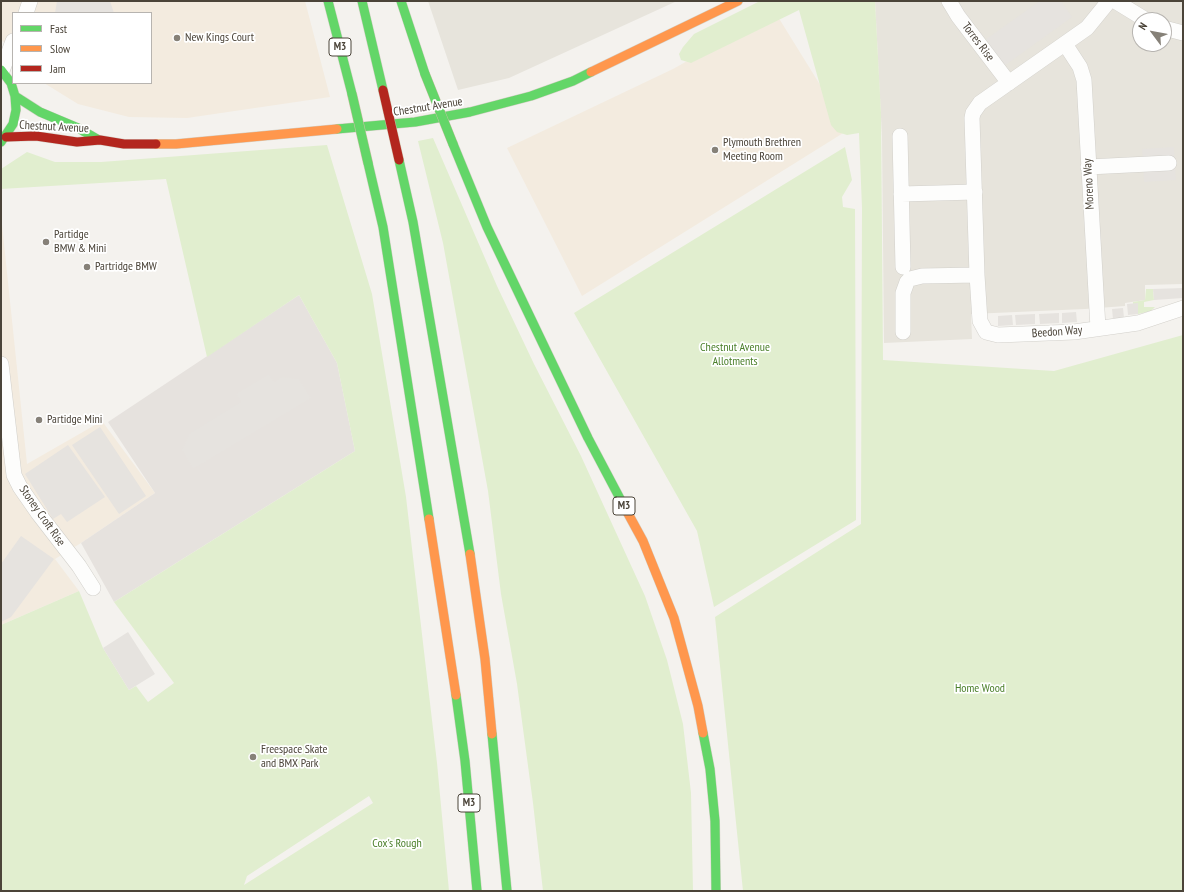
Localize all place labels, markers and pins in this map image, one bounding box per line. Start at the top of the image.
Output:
place label: New Kings Court [185,31,254,45]
marker: New Kings Court [172,33,182,43]
place label: Plymouth Brethren Meeting Room [723,136,801,164]
marker: Plymouth Brethren Meeting Room [710,145,720,155]
place label: Partidge BMW & Mini [54,228,106,256]
marker: Partidge BMW & Mini [41,237,51,247]
place label: Partridge BMW [95,260,157,274]
marker: Partridge BMW [82,262,92,272]
place label: Partidge Mini [47,413,102,427]
marker: Partidge Mini [34,415,44,425]
place label: Freespace Skate and BMX Park [261,743,327,771]
marker: Freespace Skate and BMX Park [248,752,258,762]

